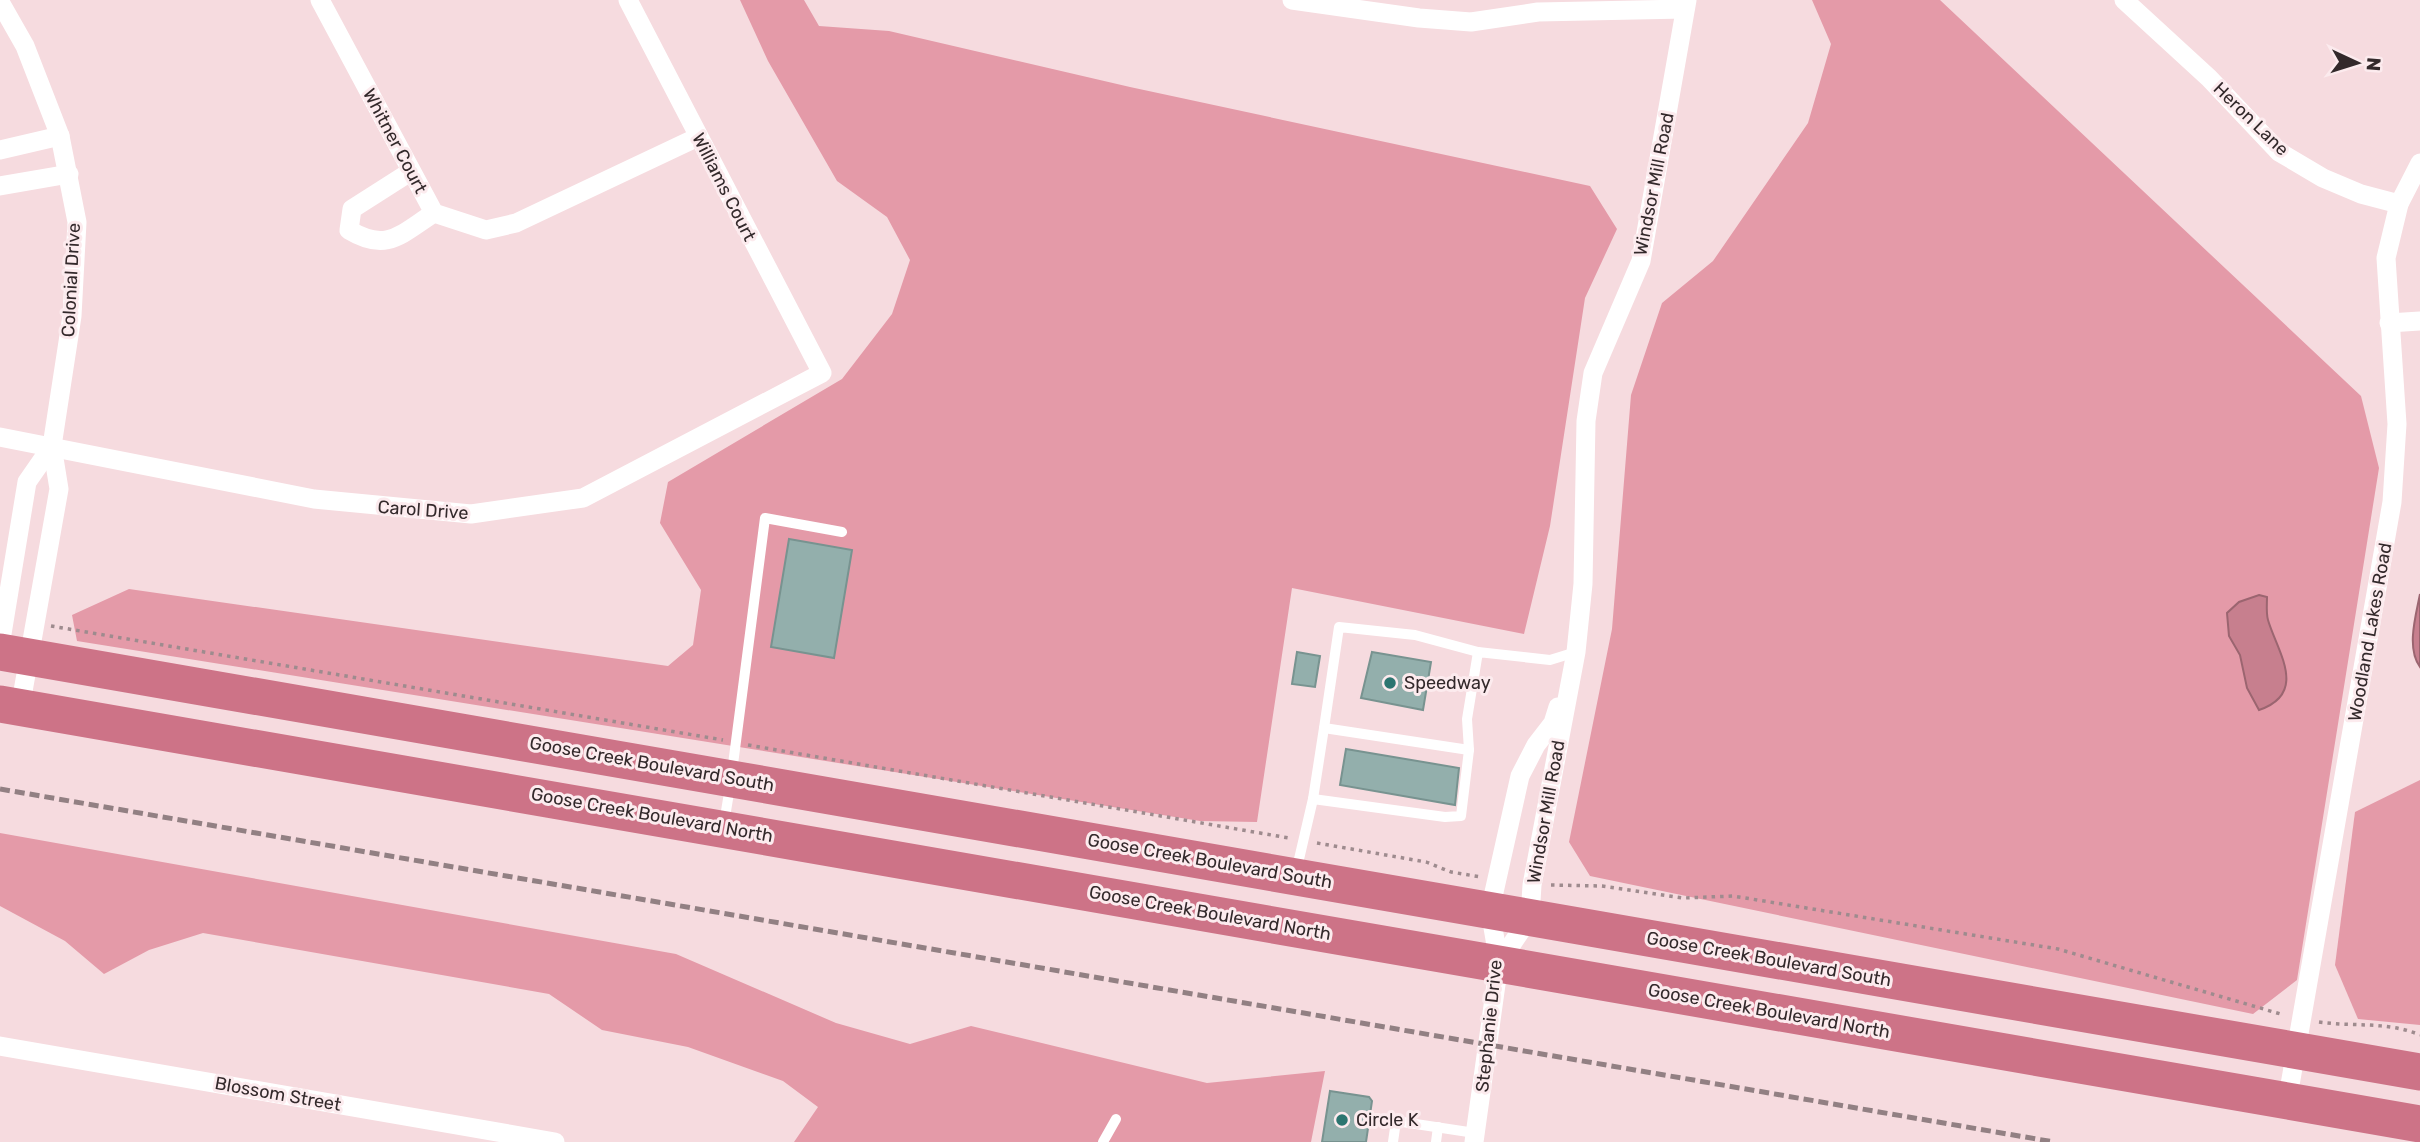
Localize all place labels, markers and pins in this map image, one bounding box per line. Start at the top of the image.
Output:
place label: Speedway [1404,672,1491,694]
marker: Speedway [1382,675,1398,691]
place label: Circle K [1356,1109,1419,1131]
marker: Circle K [1334,1112,1350,1128]

